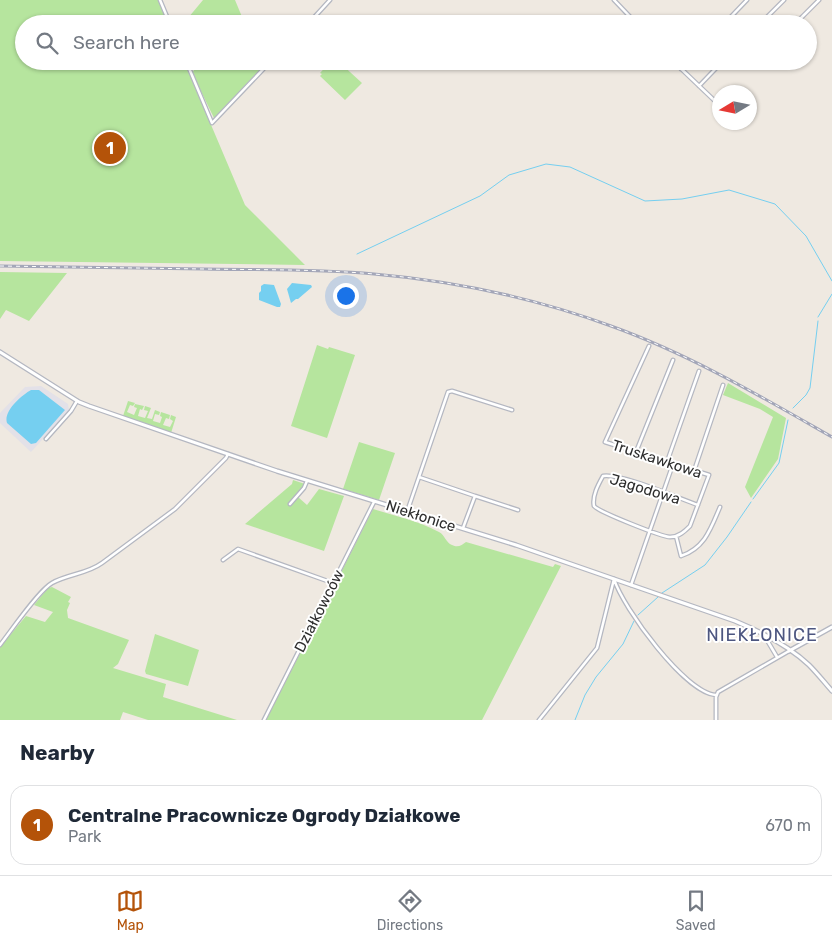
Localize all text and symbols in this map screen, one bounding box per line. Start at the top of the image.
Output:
search box [15,15,817,70]
icon: search [33,29,61,57]
text: Search here [73,31,180,54]
north arrow [712,85,757,130]
pin: 1 [94,129,126,167]
your location [333,283,359,309]
street label: Truskawkowa [610,436,704,482]
street label: Jagodowa [608,470,682,508]
street label: Niekłonice [384,496,458,536]
street label: Działkowców [290,567,348,655]
district label: NIEKŁONICE [706,624,818,646]
text: Nearby [20,740,95,765]
text: Centralne Pracownicze Ogrody Działkowe [68,804,461,827]
text: 1 [33,816,41,835]
text: 670 m [765,816,811,835]
text: Park [68,827,101,846]
tab: Map [116,887,144,934]
tab: Directions [377,887,443,934]
tab: Saved [676,887,716,934]

